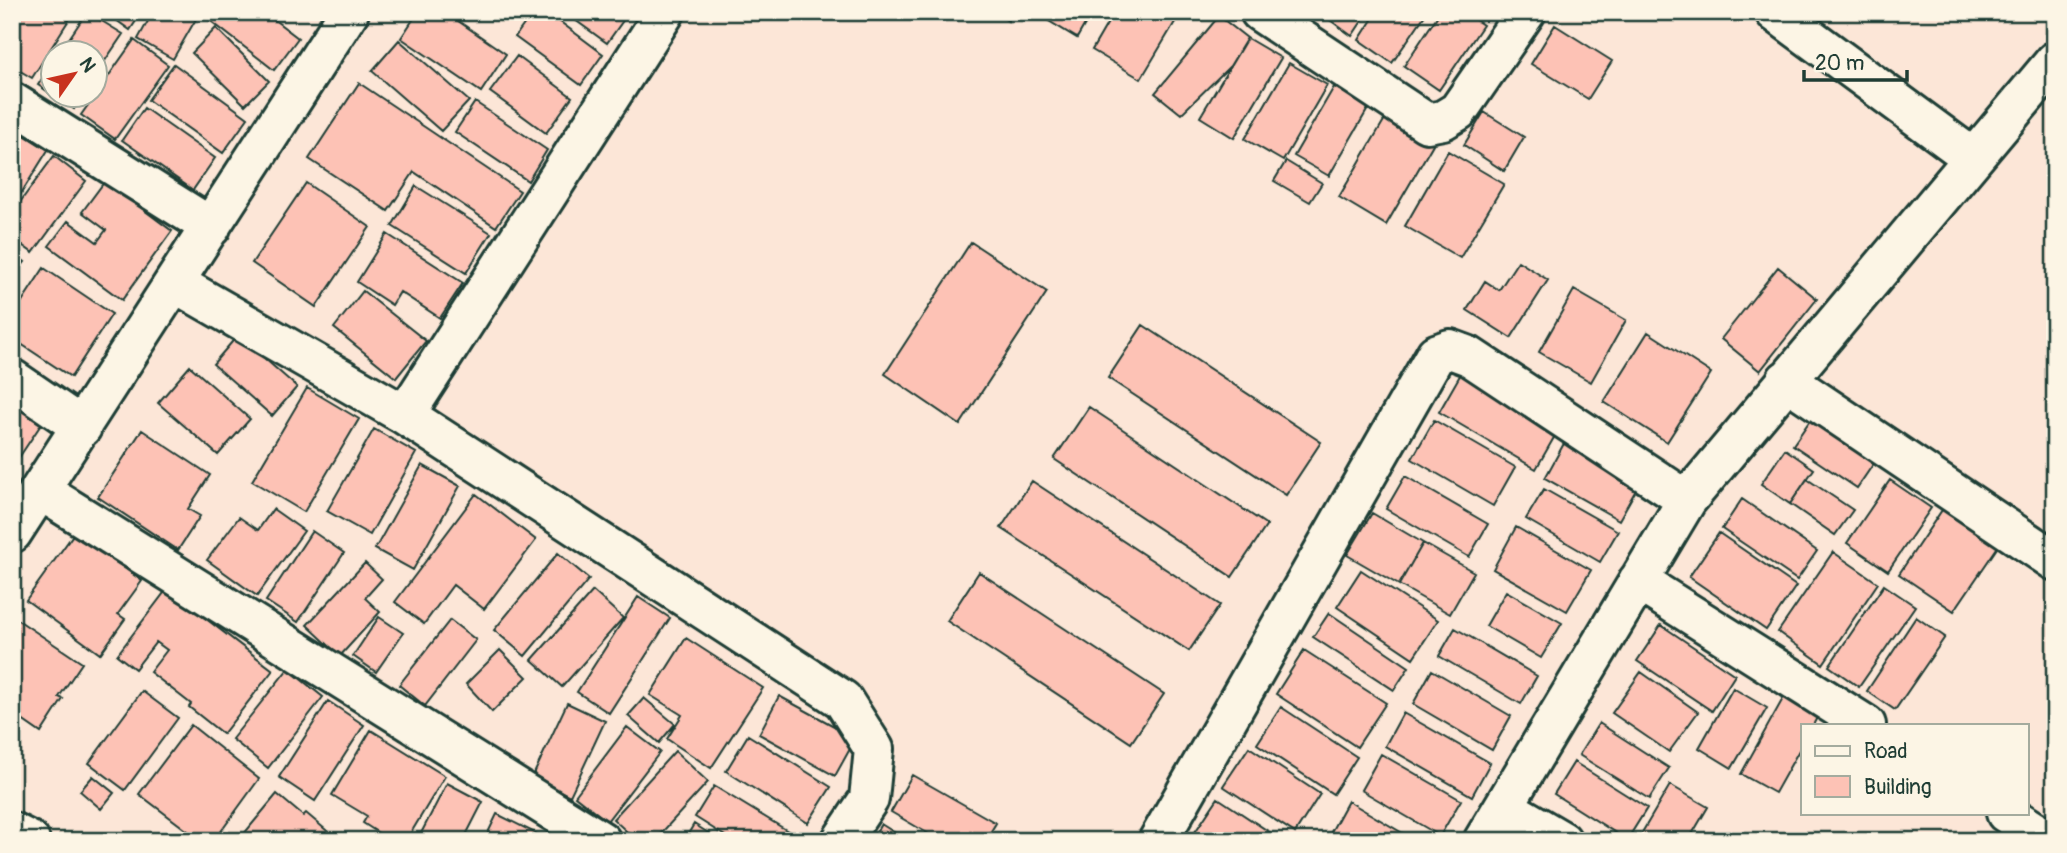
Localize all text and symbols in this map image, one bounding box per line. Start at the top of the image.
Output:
north arrow [38,38,108,108]
scale bar [1804,38,1908,82]
text: 20 m [1815,50,1864,77]
text: N [74,53,101,77]
legend [1801,724,2028,814]
text: Road [1864,738,1908,765]
text: Building [1864,774,1931,801]

